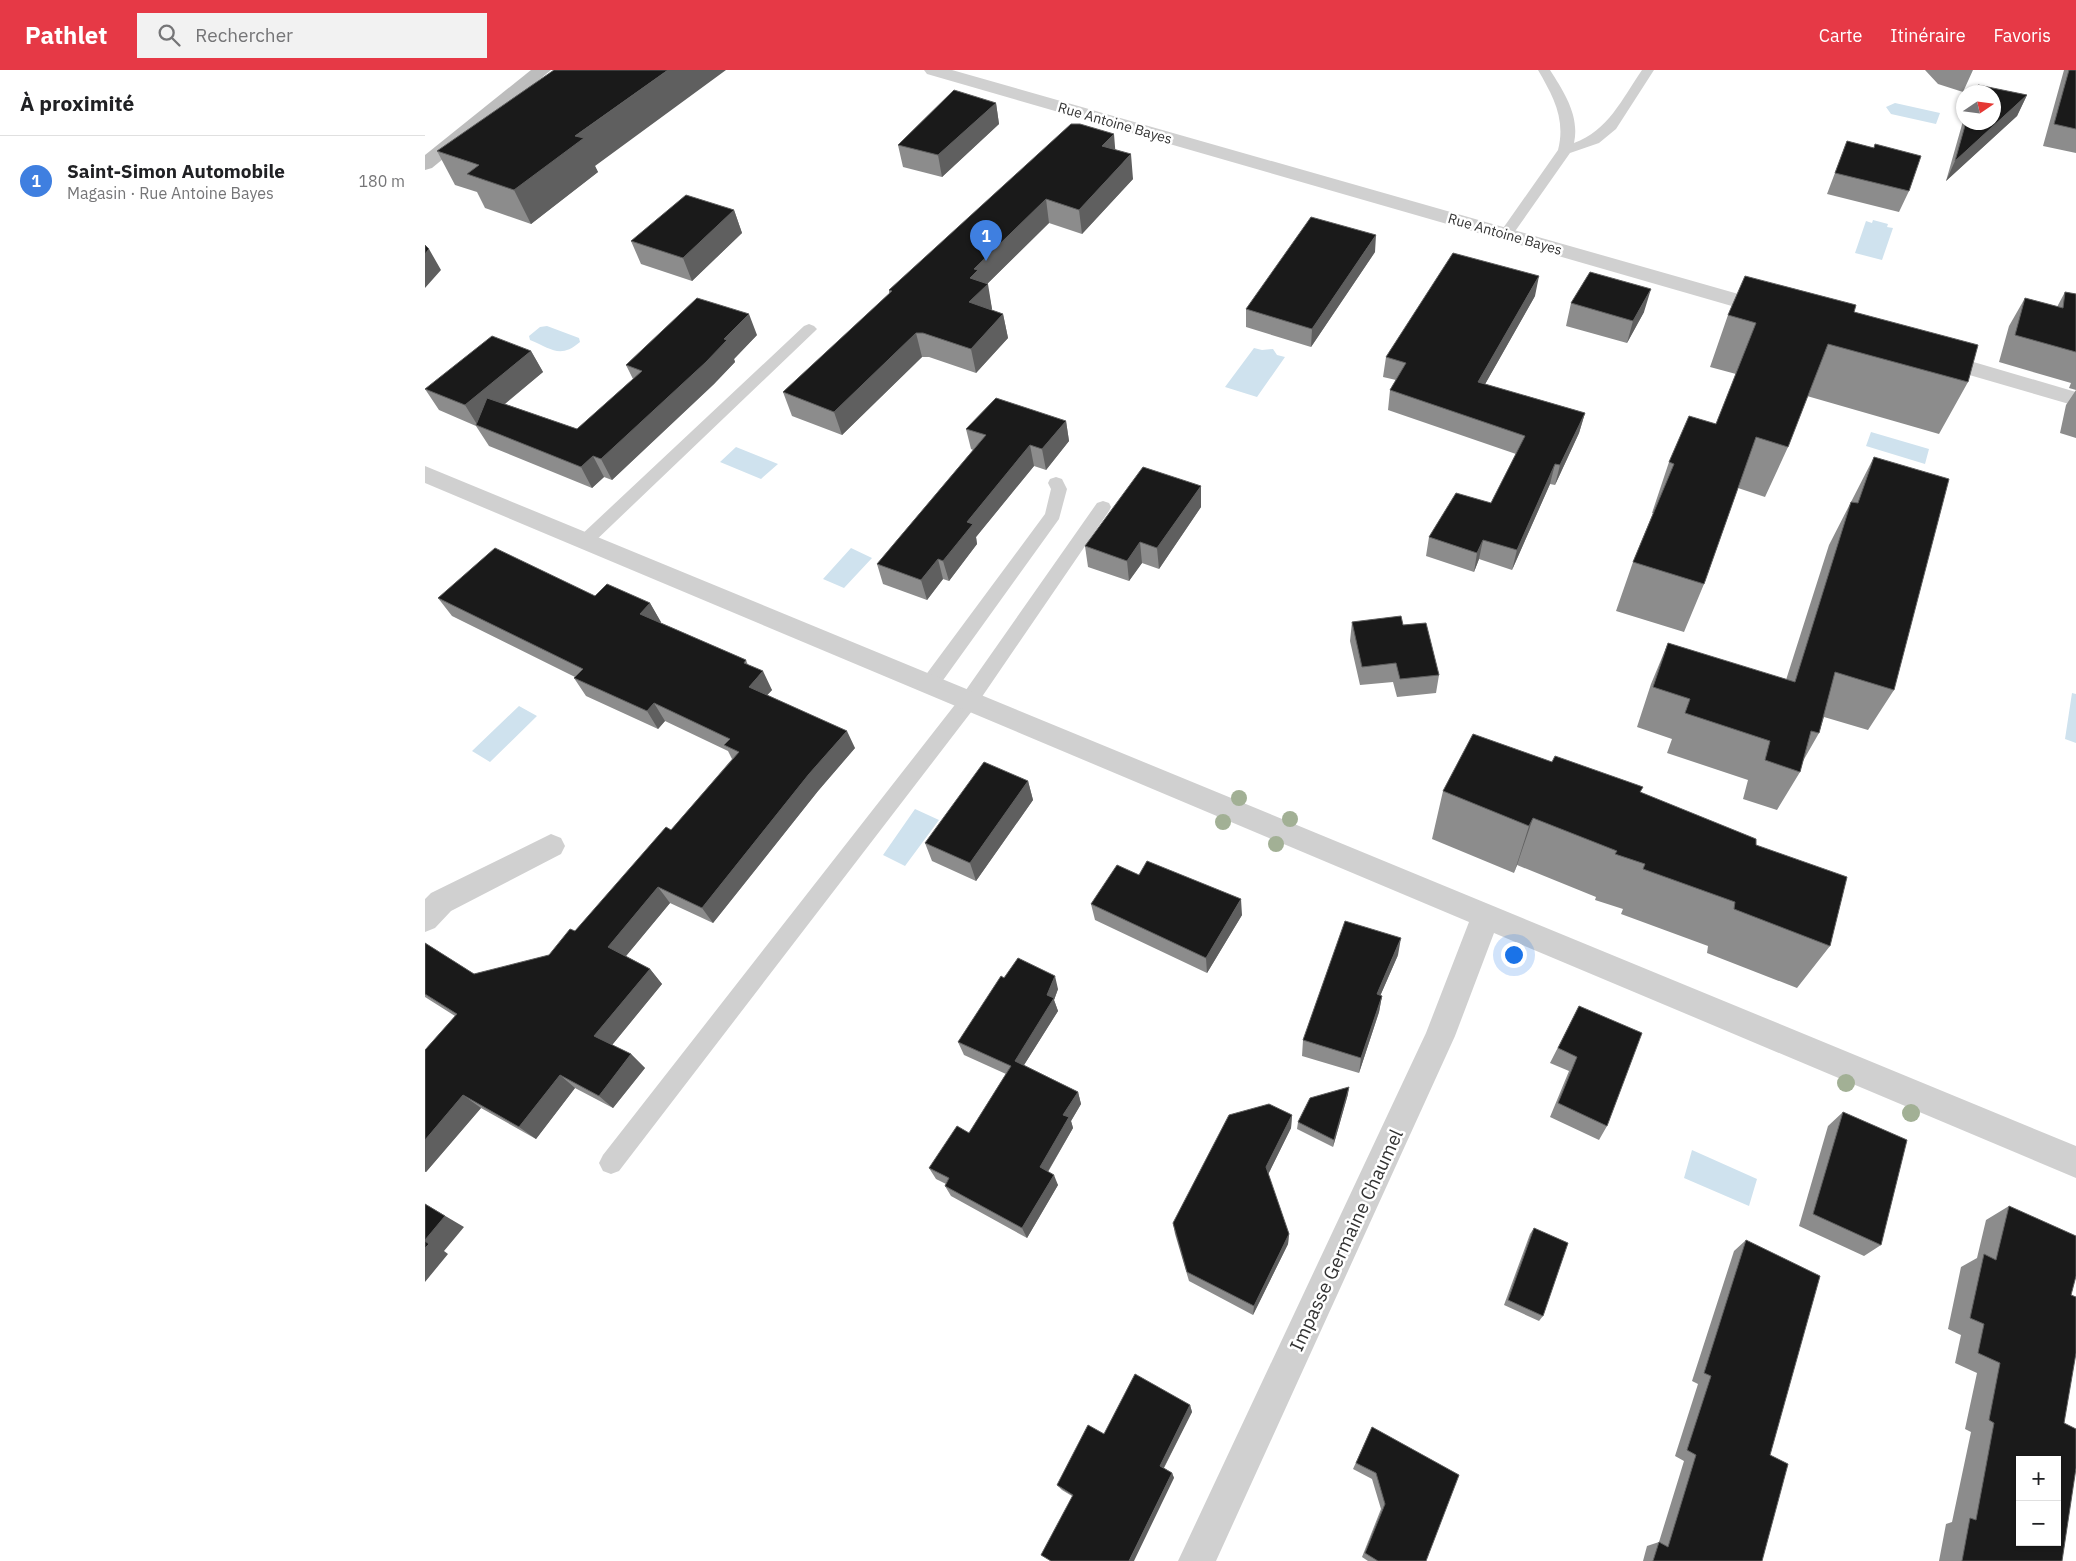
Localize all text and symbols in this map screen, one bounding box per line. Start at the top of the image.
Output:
search box [137,13,487,58]
text: Pathlet [25,19,107,51]
icon: search [155,21,183,49]
text: Rechercher [195,23,293,47]
text: Carte [1819,24,1862,47]
text: Itinéraire [1890,24,1966,47]
text: Favoris [1994,24,2051,47]
north arrow [1956,85,2001,130]
text: À proximité [20,89,134,117]
street label: Rue Antoine Bayes [1056,98,1174,148]
text: Saint-Simon Automobile [67,159,285,183]
text: 1 [31,171,41,191]
text: 180 m [358,171,405,191]
text: Magasin · Rue Antoine Bayes [67,183,274,203]
street label: Rue Antoine Bayes [1446,209,1564,259]
pin: 1 [970,220,1002,261]
your location [1501,942,1527,968]
street label: Impasse Germaine Chaumel [1284,1125,1408,1355]
map controls [2016,1456,2061,1546]
button: + [2016,1456,2061,1501]
button: − [2016,1501,2061,1546]

